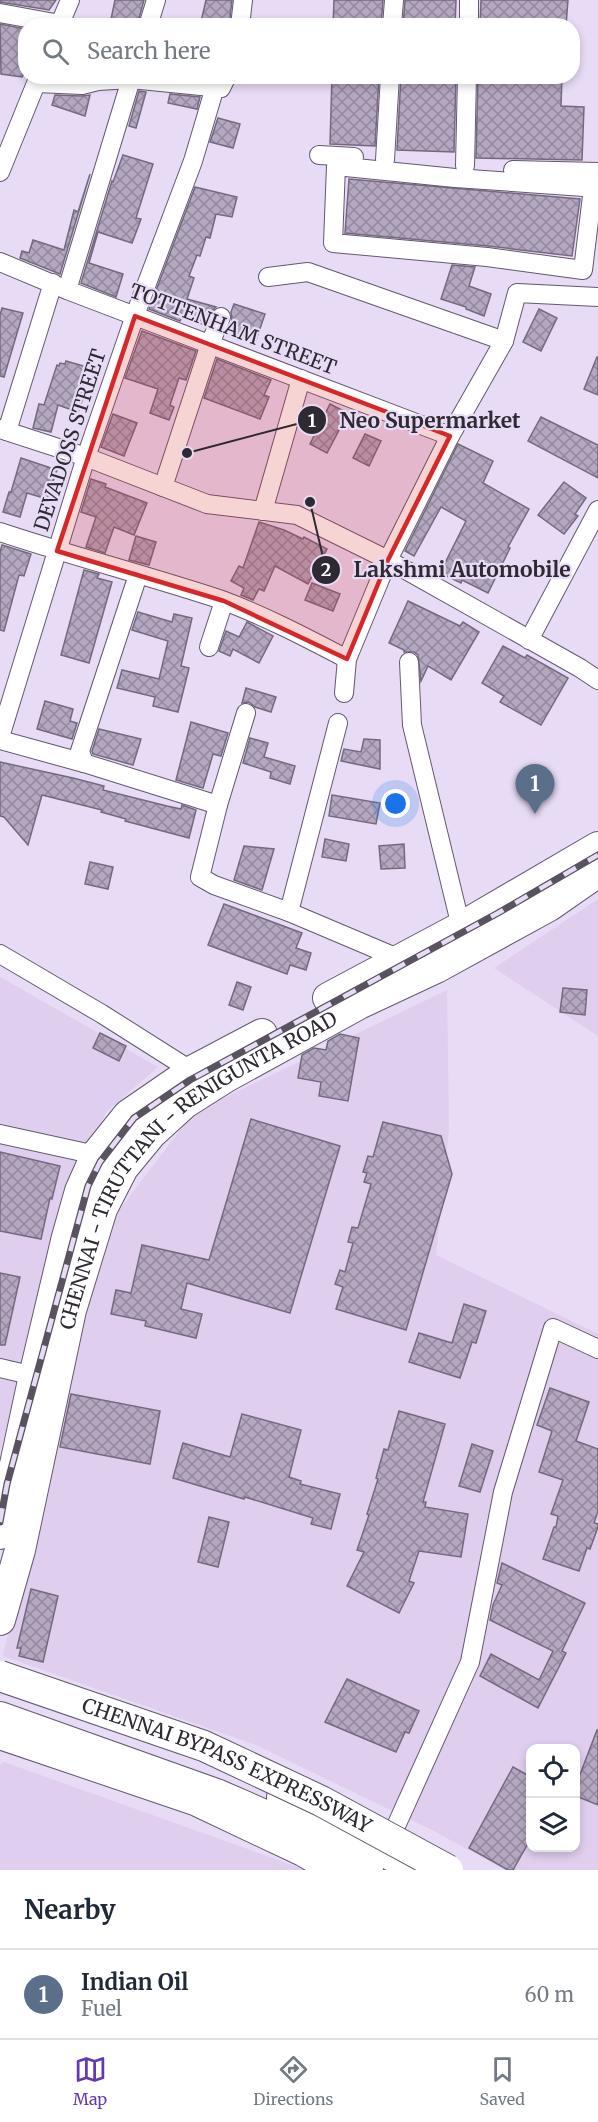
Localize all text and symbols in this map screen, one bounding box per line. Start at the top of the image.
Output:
search box [18,18,580,84]
icon: search [39,35,72,68]
text: Search here [87,37,210,65]
street label: TOTTENHAM STREET [126,278,340,380]
street label: DEVADOSS STREET [28,346,111,534]
callout: Neo Supermarket [297,401,532,440]
text: Neo Supermarket [339,407,521,434]
text: 1 [308,409,316,432]
callout: Lakshmi Automobile [311,550,582,589]
text: Lakshmi Automobile [353,556,571,583]
text: 2 [321,558,331,581]
pin: 1 [516,764,554,814]
your location [381,789,410,818]
street label: CHENNAI - TIRUTTANI - RENIGUNTA ROAD [54,1006,341,1332]
street label: CHENNAI BYPASS EXPRESSWAY [79,1692,377,1839]
map controls [526,1744,580,1852]
button: locate [526,1744,580,1798]
button: layers [526,1798,580,1852]
text: Nearby [24,1893,116,1926]
text: Indian Oil [81,1968,188,1996]
text: 1 [39,1982,48,2007]
text: 60 m [524,1982,574,2007]
text: Fuel [81,1996,122,2021]
tab: Map [73,2053,107,2109]
tab: Directions [253,2053,333,2109]
tab: Saved [480,2053,525,2109]

